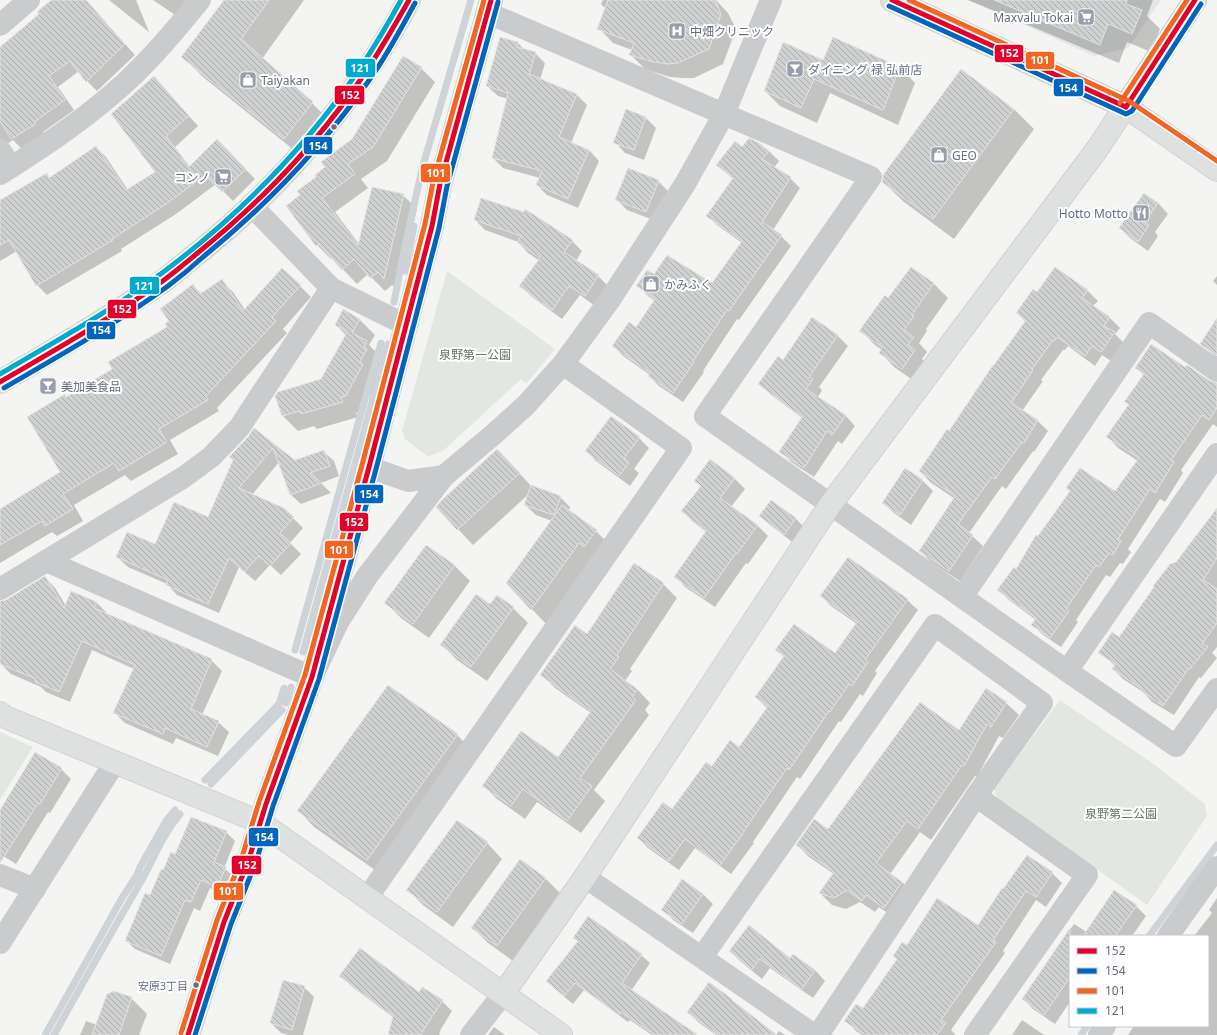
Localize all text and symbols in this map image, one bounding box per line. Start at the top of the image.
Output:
supermarket icon: Maxvalu Tokai [1076,7,1096,27]
place label: Maxvalu Tokai [993,9,1073,26]
hospital icon: 中畑クリニック [667,21,687,41]
place label: 中畑クリニック [690,23,774,40]
line badge: 152 [994,44,1024,63]
text: 152 [1000,45,1018,60]
line badge: 101 [1025,51,1055,70]
text: 101 [1031,52,1049,67]
line badge: 121 [345,58,376,78]
bar icon: ダイニング 禄 弘前店 [785,59,805,79]
text: 121 [351,60,369,75]
place label: ダイニング 禄 弘前店 [808,61,922,78]
shop icon: Taiyakan [238,70,258,90]
place label: Taiyakan [261,72,310,89]
line badge: 154 [1053,78,1084,97]
text: 154 [1059,80,1078,95]
line badge: 152 [334,85,365,105]
text: 152 [341,87,359,102]
unlabelled marker [329,122,339,132]
line badge: 154 [303,136,333,155]
text: 154 [309,138,328,153]
shop icon: GEO [929,145,949,165]
place label: GEO [952,147,977,164]
line badge: 101 [420,163,451,183]
text: 101 [427,165,445,180]
supermarket icon: コンノ [213,167,233,187]
place label: コンノ [175,169,210,186]
restaurant icon: Hotto Motto [1131,203,1151,223]
place label: Hotto Motto [1059,205,1128,222]
shop icon: かみふく [641,274,661,294]
line badge: 121 [129,276,160,295]
place label: かみふく [664,276,712,293]
text: 121 [135,278,153,293]
line badge: 152 [107,299,137,319]
text: 152 [113,301,131,316]
line badge: 154 [86,321,116,340]
text: 154 [92,322,111,337]
park label: 泉野第一公園 [439,346,511,363]
bar icon: 美加美食品 [38,376,58,396]
place label: 美加美食品 [61,378,121,395]
line badge: 154 [354,484,384,504]
text: 154 [360,486,379,501]
line badge: 152 [339,512,369,532]
text: 152 [345,514,363,529]
line badge: 101 [324,540,354,559]
text: 101 [330,542,348,557]
park label: 泉野第二公園 [1085,805,1157,822]
line badge: 154 [248,827,279,847]
text: 154 [255,829,274,844]
line badge: 152 [231,855,262,875]
text: 152 [238,857,256,872]
line badge: 101 [213,882,244,901]
text: 101 [219,883,237,898]
legend [1069,935,1209,1027]
text: 152 [1105,942,1126,959]
text: 154 [1105,962,1126,979]
place label: 安原3丁目 [138,978,188,993]
marker: 安原3丁目 [191,980,201,990]
text: 101 [1105,982,1126,999]
text: 121 [1105,1002,1126,1019]

